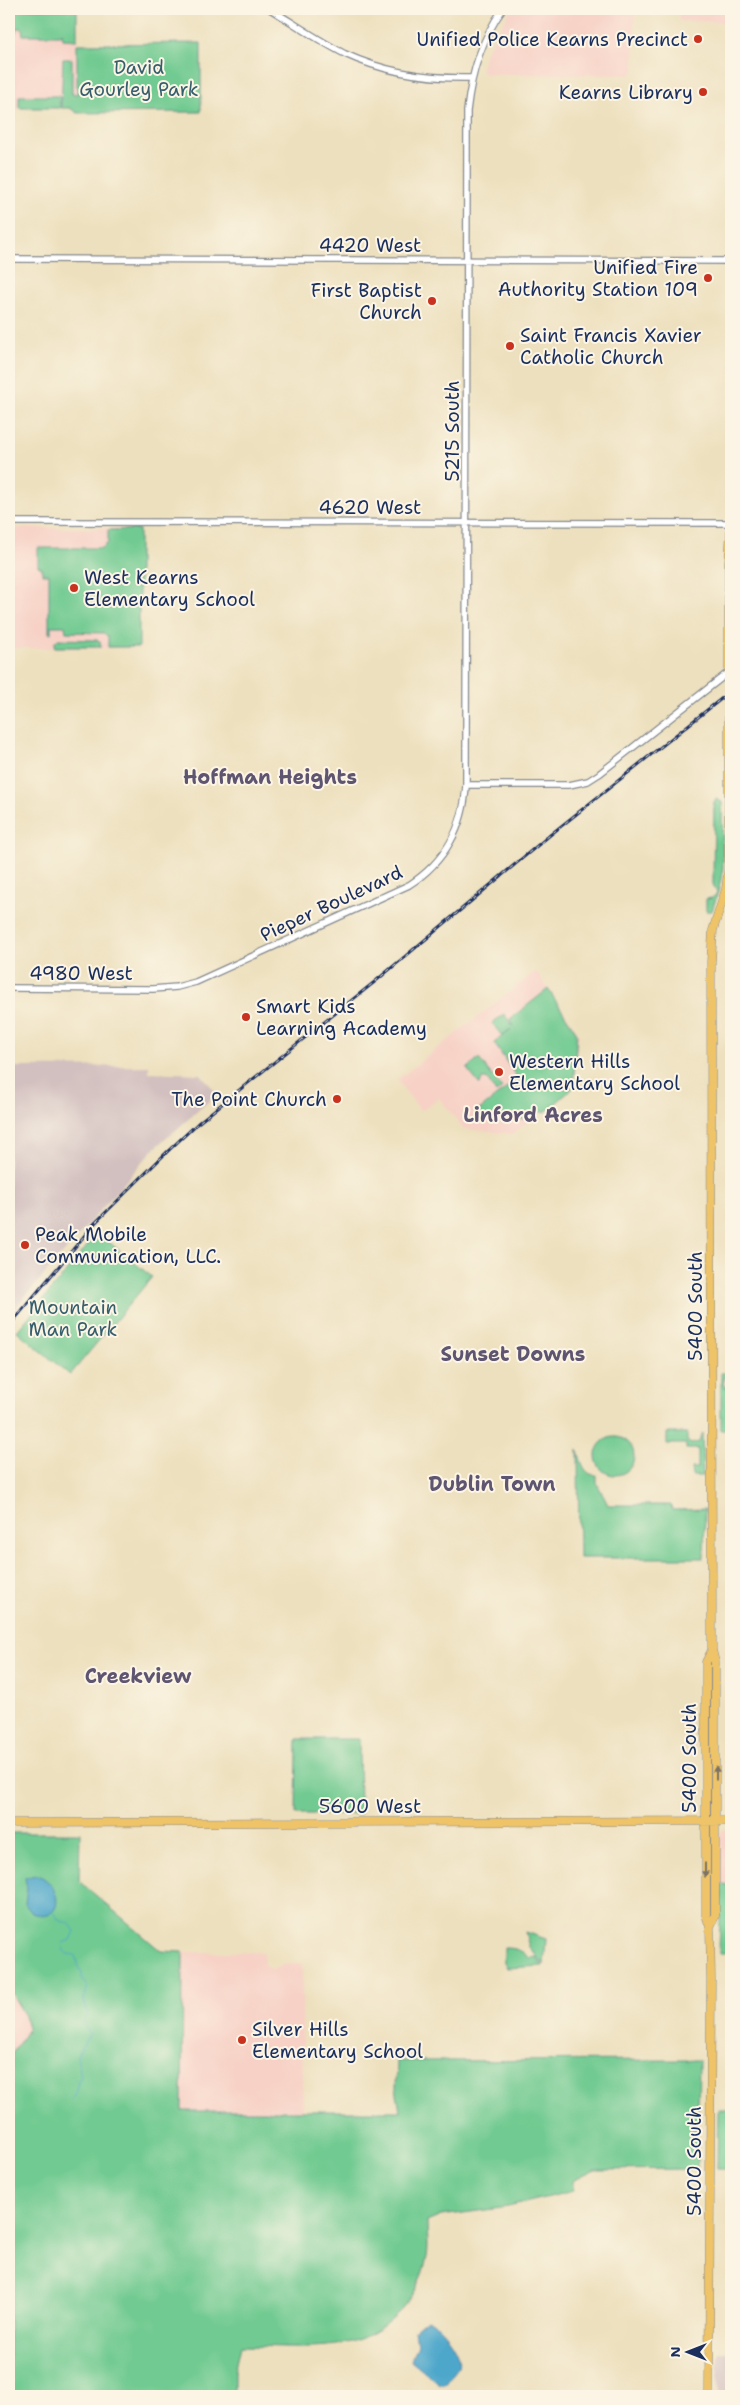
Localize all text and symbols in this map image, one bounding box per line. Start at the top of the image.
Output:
place label: Unified Police Kearns Precinct [417,27,688,52]
marker: Unified Police Kearns Precinct [692,33,704,45]
park label: David Gourley Park [79,55,199,102]
place label: Kearns Library [559,80,693,105]
marker: Kearns Library [697,86,709,98]
street label: 4420 West [319,233,421,258]
place label: Unified Fire Authority Station 109 [498,255,698,302]
marker: Unified Fire Authority Station 109 [702,272,714,284]
place label: First Baptist Church [311,278,422,325]
marker: First Baptist Church [426,295,438,307]
place label: Saint Francis Xavier Catholic Church [520,323,702,370]
marker: Saint Francis Xavier Catholic Church [504,340,516,352]
street label: 5215 South [440,380,465,482]
street label: 4620 West [319,495,421,520]
place label: West Kearns Elementary School [84,565,255,612]
marker: West Kearns Elementary School [68,582,80,594]
district label: Hoffman Heights [183,764,357,790]
street label: Pieper Boulevard [256,859,406,947]
street label: 4980 West [29,961,133,986]
place label: Smart Kids Learning Academy [256,994,427,1041]
marker: Smart Kids Learning Academy [240,1011,252,1023]
place label: Western Hills Elementary School [509,1049,680,1096]
marker: Western Hills Elementary School [493,1066,505,1078]
place label: The Point Church [171,1087,327,1112]
marker: The Point Church [331,1093,343,1105]
district label: Linford Acres [463,1102,603,1128]
place label: Peak Mobile Communication, LLC. [35,1222,221,1269]
marker: Peak Mobile Communication, LLC. [19,1239,31,1251]
street label: 5400 South [683,1251,708,1361]
park label: Mountain Man Park [29,1295,118,1342]
district label: Sunset Downs [441,1341,585,1367]
district label: Dublin Town [428,1471,556,1497]
district label: Creekview [85,1663,191,1689]
street label: 5400 South [677,1703,702,1813]
one-way arrow [712,1764,720,1780]
street label: 5600 West [319,1794,421,1819]
one-way arrow [701,1863,709,1879]
place label: Silver Hills Elementary School [252,2017,423,2064]
marker: Silver Hills Elementary School [236,2034,248,2046]
street label: 5400 South [682,2106,707,2216]
north arrow [662,2328,712,2378]
text: N [666,2346,684,2358]

